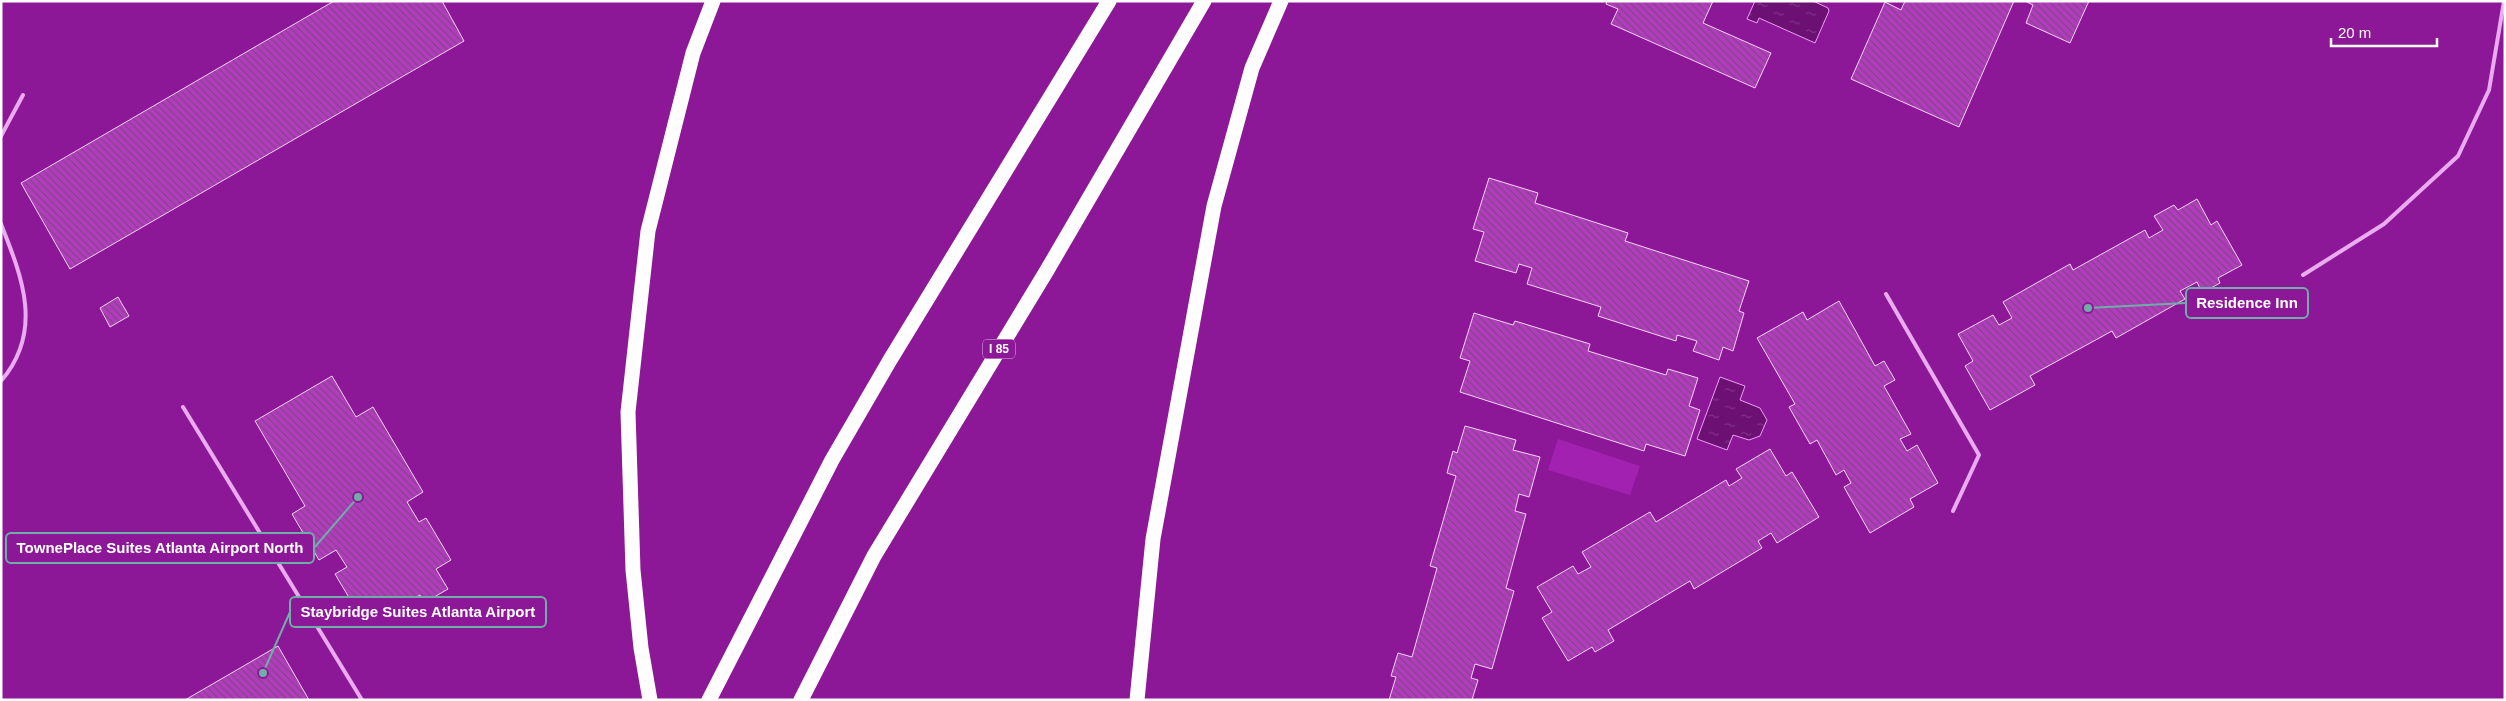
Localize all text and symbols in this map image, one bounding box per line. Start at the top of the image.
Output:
scale bar [2331,15,2437,47]
text: 20 m [2338,24,2371,41]
callout: Residence Inn [2186,288,2308,318]
text: Residence Inn [2196,294,2298,311]
road number: I 85 [983,339,1015,358]
callout: TownePlace Suites Atlanta Airport North [6,533,314,563]
text: TownePlace Suites Atlanta Airport North [17,539,303,556]
callout: Staybridge Suites Atlanta Airport [290,597,546,627]
text: Staybridge Suites Atlanta Airport [301,603,535,620]

